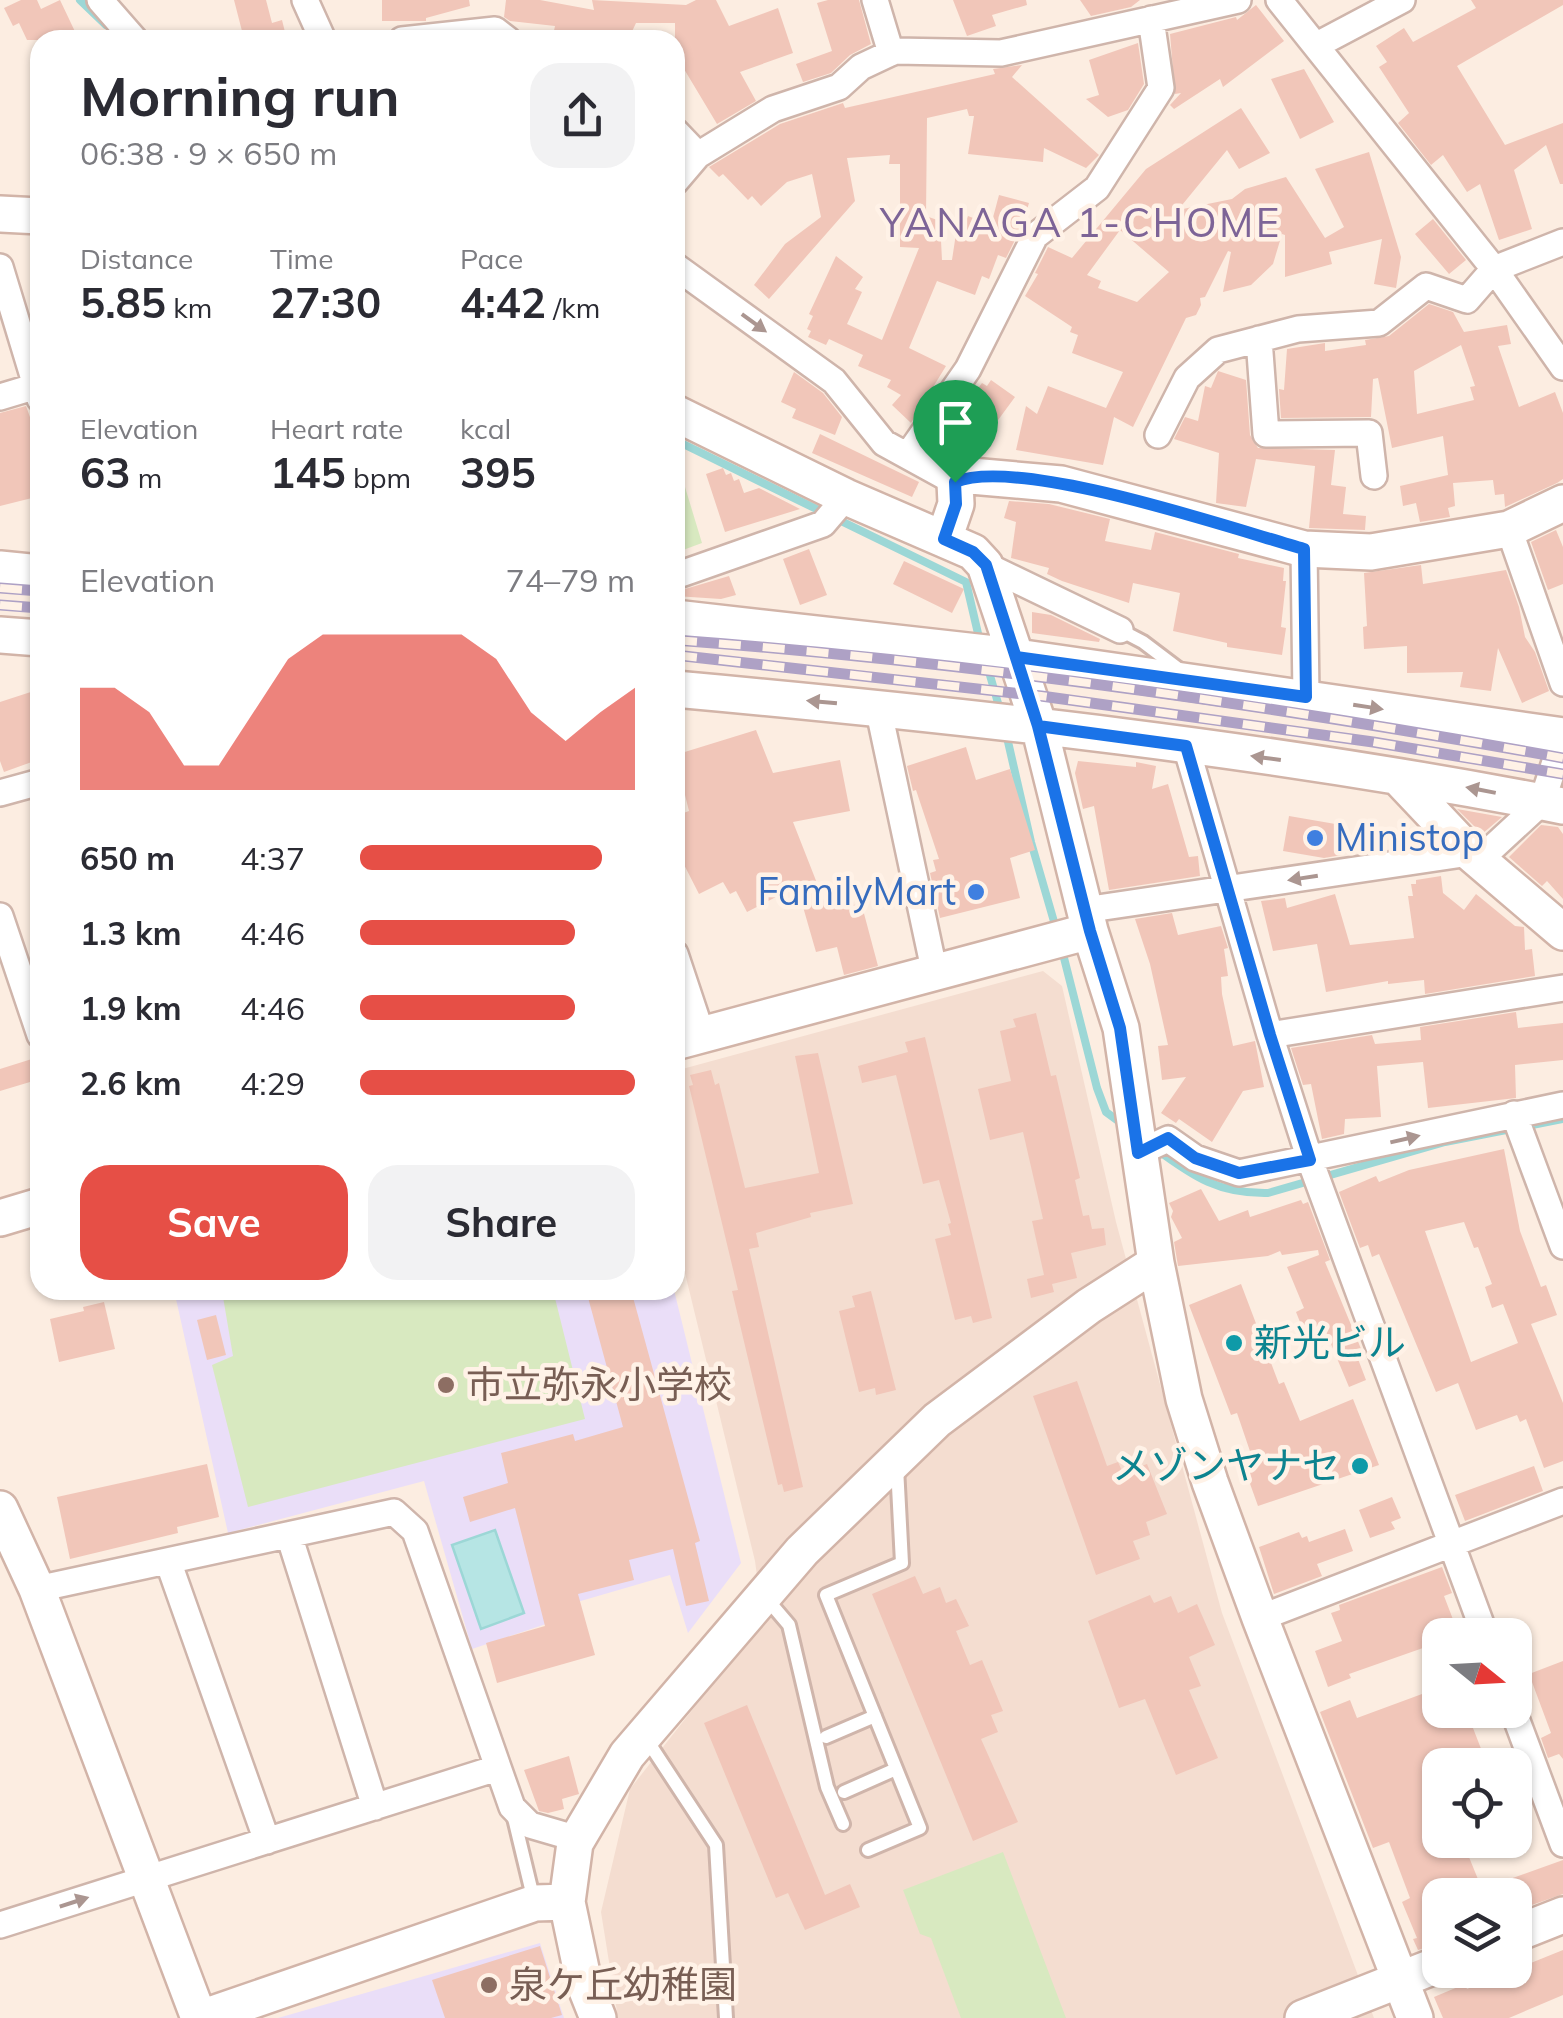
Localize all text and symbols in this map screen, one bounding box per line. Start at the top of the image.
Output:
text: Morning run [80,61,400,130]
button: share [530,63,635,168]
text: 06:38 · 9 × 650 m [80,133,337,173]
district label: YANAGA 1-CHOME [879,197,1282,247]
text: Distance [80,241,193,276]
text: Time [270,241,333,276]
text: Pace [460,241,523,276]
text: 5.85 [80,276,166,329]
text: 27:30 [270,276,381,329]
text: 4:42 [460,276,546,329]
text: km [166,290,212,325]
text: /km [546,290,600,325]
one-way arrow [741,313,767,332]
pin [913,380,998,483]
icon: arrive [928,395,983,450]
text: Elevation [80,411,198,446]
text: Heart rate [270,411,403,446]
text: kcal [460,411,511,446]
text: 63 [80,446,130,499]
text: 145 [270,446,346,499]
text: 395 [460,446,536,499]
text: m [130,460,162,495]
text: bpm [346,460,411,495]
text: Elevation [80,560,215,600]
text: 74–79 m [506,560,635,600]
one-way arrow [806,694,838,710]
one-way arrow [1353,699,1385,715]
one-way arrow [1250,749,1282,765]
one-way arrow [1465,781,1496,797]
place label: Ministop [1335,813,1484,861]
marker: Ministop [1304,827,1326,849]
text: 650 m [80,838,175,878]
text: 4:37 [240,838,305,878]
place label: FamilyMart [757,867,956,915]
one-way arrow [1287,870,1318,886]
marker: FamilyMart [965,881,987,903]
text: 1.3 km [80,913,182,953]
text: 4:46 [240,913,305,953]
text: 1.9 km [80,988,182,1028]
text: 4:46 [240,988,305,1028]
text: 2.6 km [80,1063,182,1103]
text: 4:29 [240,1063,305,1103]
one-way arrow [1390,1131,1421,1146]
button: Save [80,1165,348,1280]
button: Share [368,1165,635,1280]
place label: 新光ビル [1254,1318,1406,1366]
marker: 新光ビル [1223,1332,1245,1354]
place label: 市立弥永小学校 [466,1360,732,1408]
marker: 市立弥永小学校 [435,1374,457,1396]
place label: メゾンヤナセ [1112,1441,1340,1489]
marker: メゾンヤナセ [1349,1455,1371,1477]
north arrow [1422,1618,1532,1728]
map controls [1422,1618,1532,1988]
button: locate [1422,1748,1532,1858]
button: layers [1422,1878,1532,1988]
one-way arrow [59,1893,89,1908]
place label: 泉ケ丘幼稚園 [509,1960,737,2008]
marker: 泉ケ丘幼稚園 [478,1974,500,1996]

